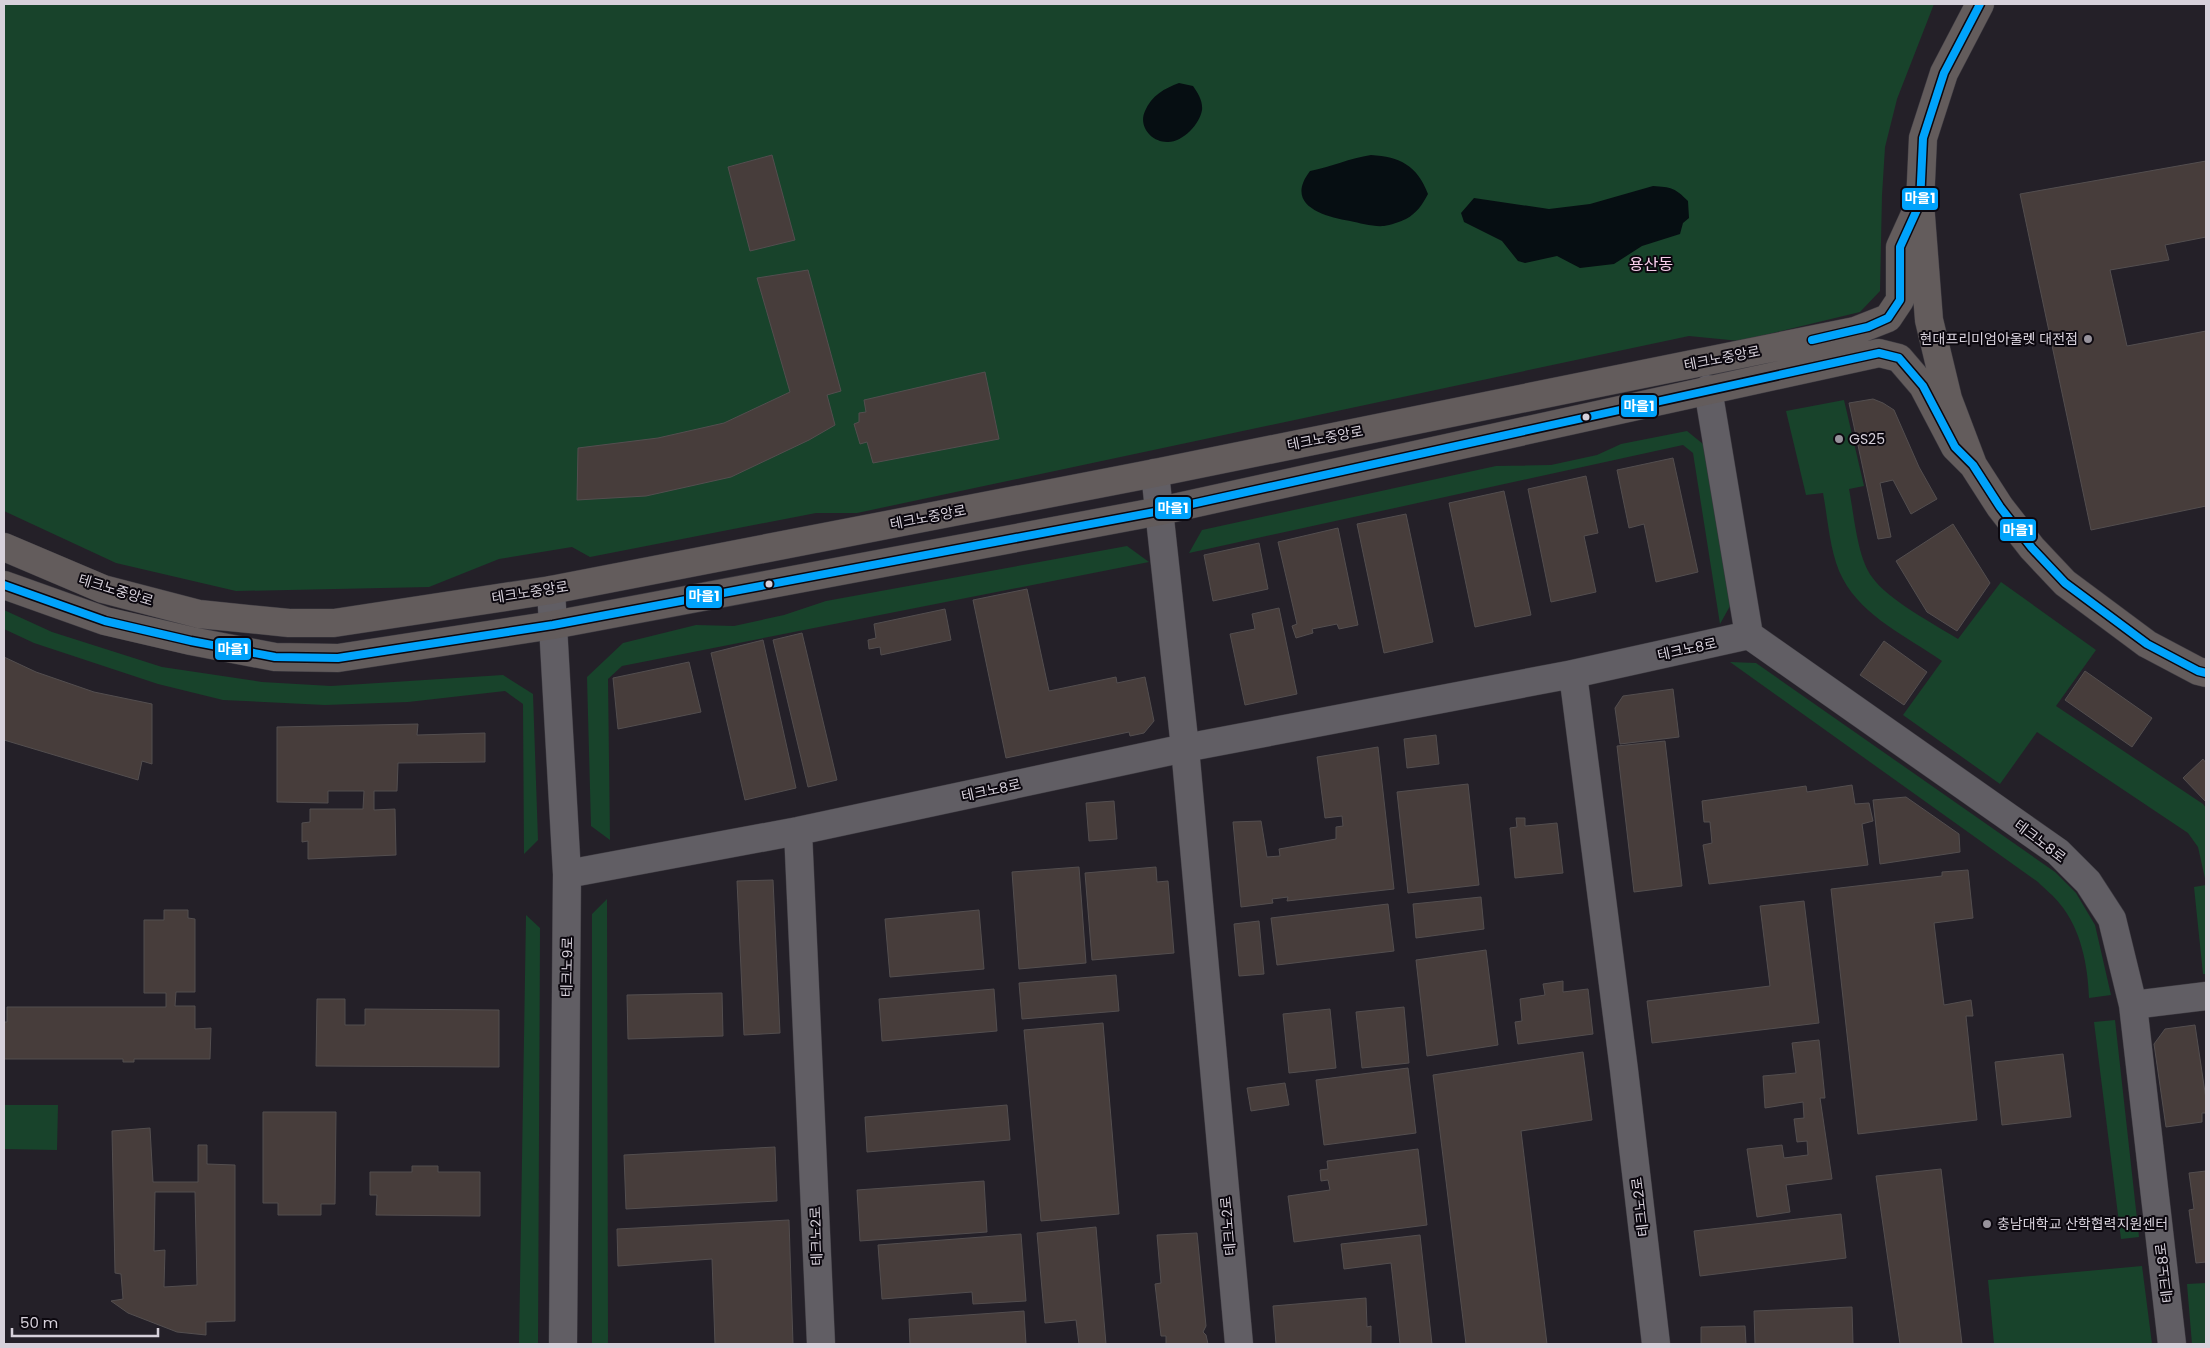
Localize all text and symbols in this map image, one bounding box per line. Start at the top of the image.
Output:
line badge: 마을1 [1901,187,1939,211]
text: 마을1 [1904,188,1936,208]
district label: 용산동 [1629,253,1673,276]
place label: 현대프리미엄아울렛 대전점 [1920,329,2078,349]
marker: 현대프리미엄아울렛 대전점 [2082,333,2094,345]
street label: 테크노중앙로 [1682,341,1762,375]
line badge: 마을1 [1620,394,1658,418]
text: 마을1 [1623,396,1655,416]
unlabelled marker [1581,412,1591,422]
street label: 테크노중앙로 [1285,421,1365,455]
place label: GS25 [1849,429,1885,449]
marker: GS25 [1833,433,1845,445]
line badge: 마을1 [1154,496,1192,520]
text: 마을1 [1157,498,1189,518]
street label: 테크노중앙로 [888,500,968,534]
line badge: 마을1 [1999,518,2037,542]
text: 마을1 [2002,520,2034,540]
street label: 테크노중앙로 [76,569,156,611]
street label: 테크노중앙로 [490,576,570,608]
unlabelled marker [764,579,774,589]
line badge: 마을1 [685,585,723,609]
text: 마을1 [688,586,720,606]
street label: 테크노8로 [1655,633,1719,665]
line badge: 마을1 [214,637,252,661]
text: 마을1 [217,639,249,659]
street label: 테크노8로 [959,774,1023,806]
street label: 테크노8로 [2010,815,2070,867]
street label: 테크노9로 [556,937,578,997]
street label: 테크노2로 [1626,1176,1654,1238]
street label: 테크노2로 [1215,1195,1241,1257]
street label: 테크노2로 [805,1206,827,1266]
place label: 충남대학교 산학협력지원센터 [1997,1214,2168,1234]
marker: 충남대학교 산학협력지원센터 [1981,1218,1993,1230]
street label: 테크노8로 [2150,1242,2178,1304]
scale bar [12,1306,159,1338]
text: 50 m [20,1312,58,1333]

